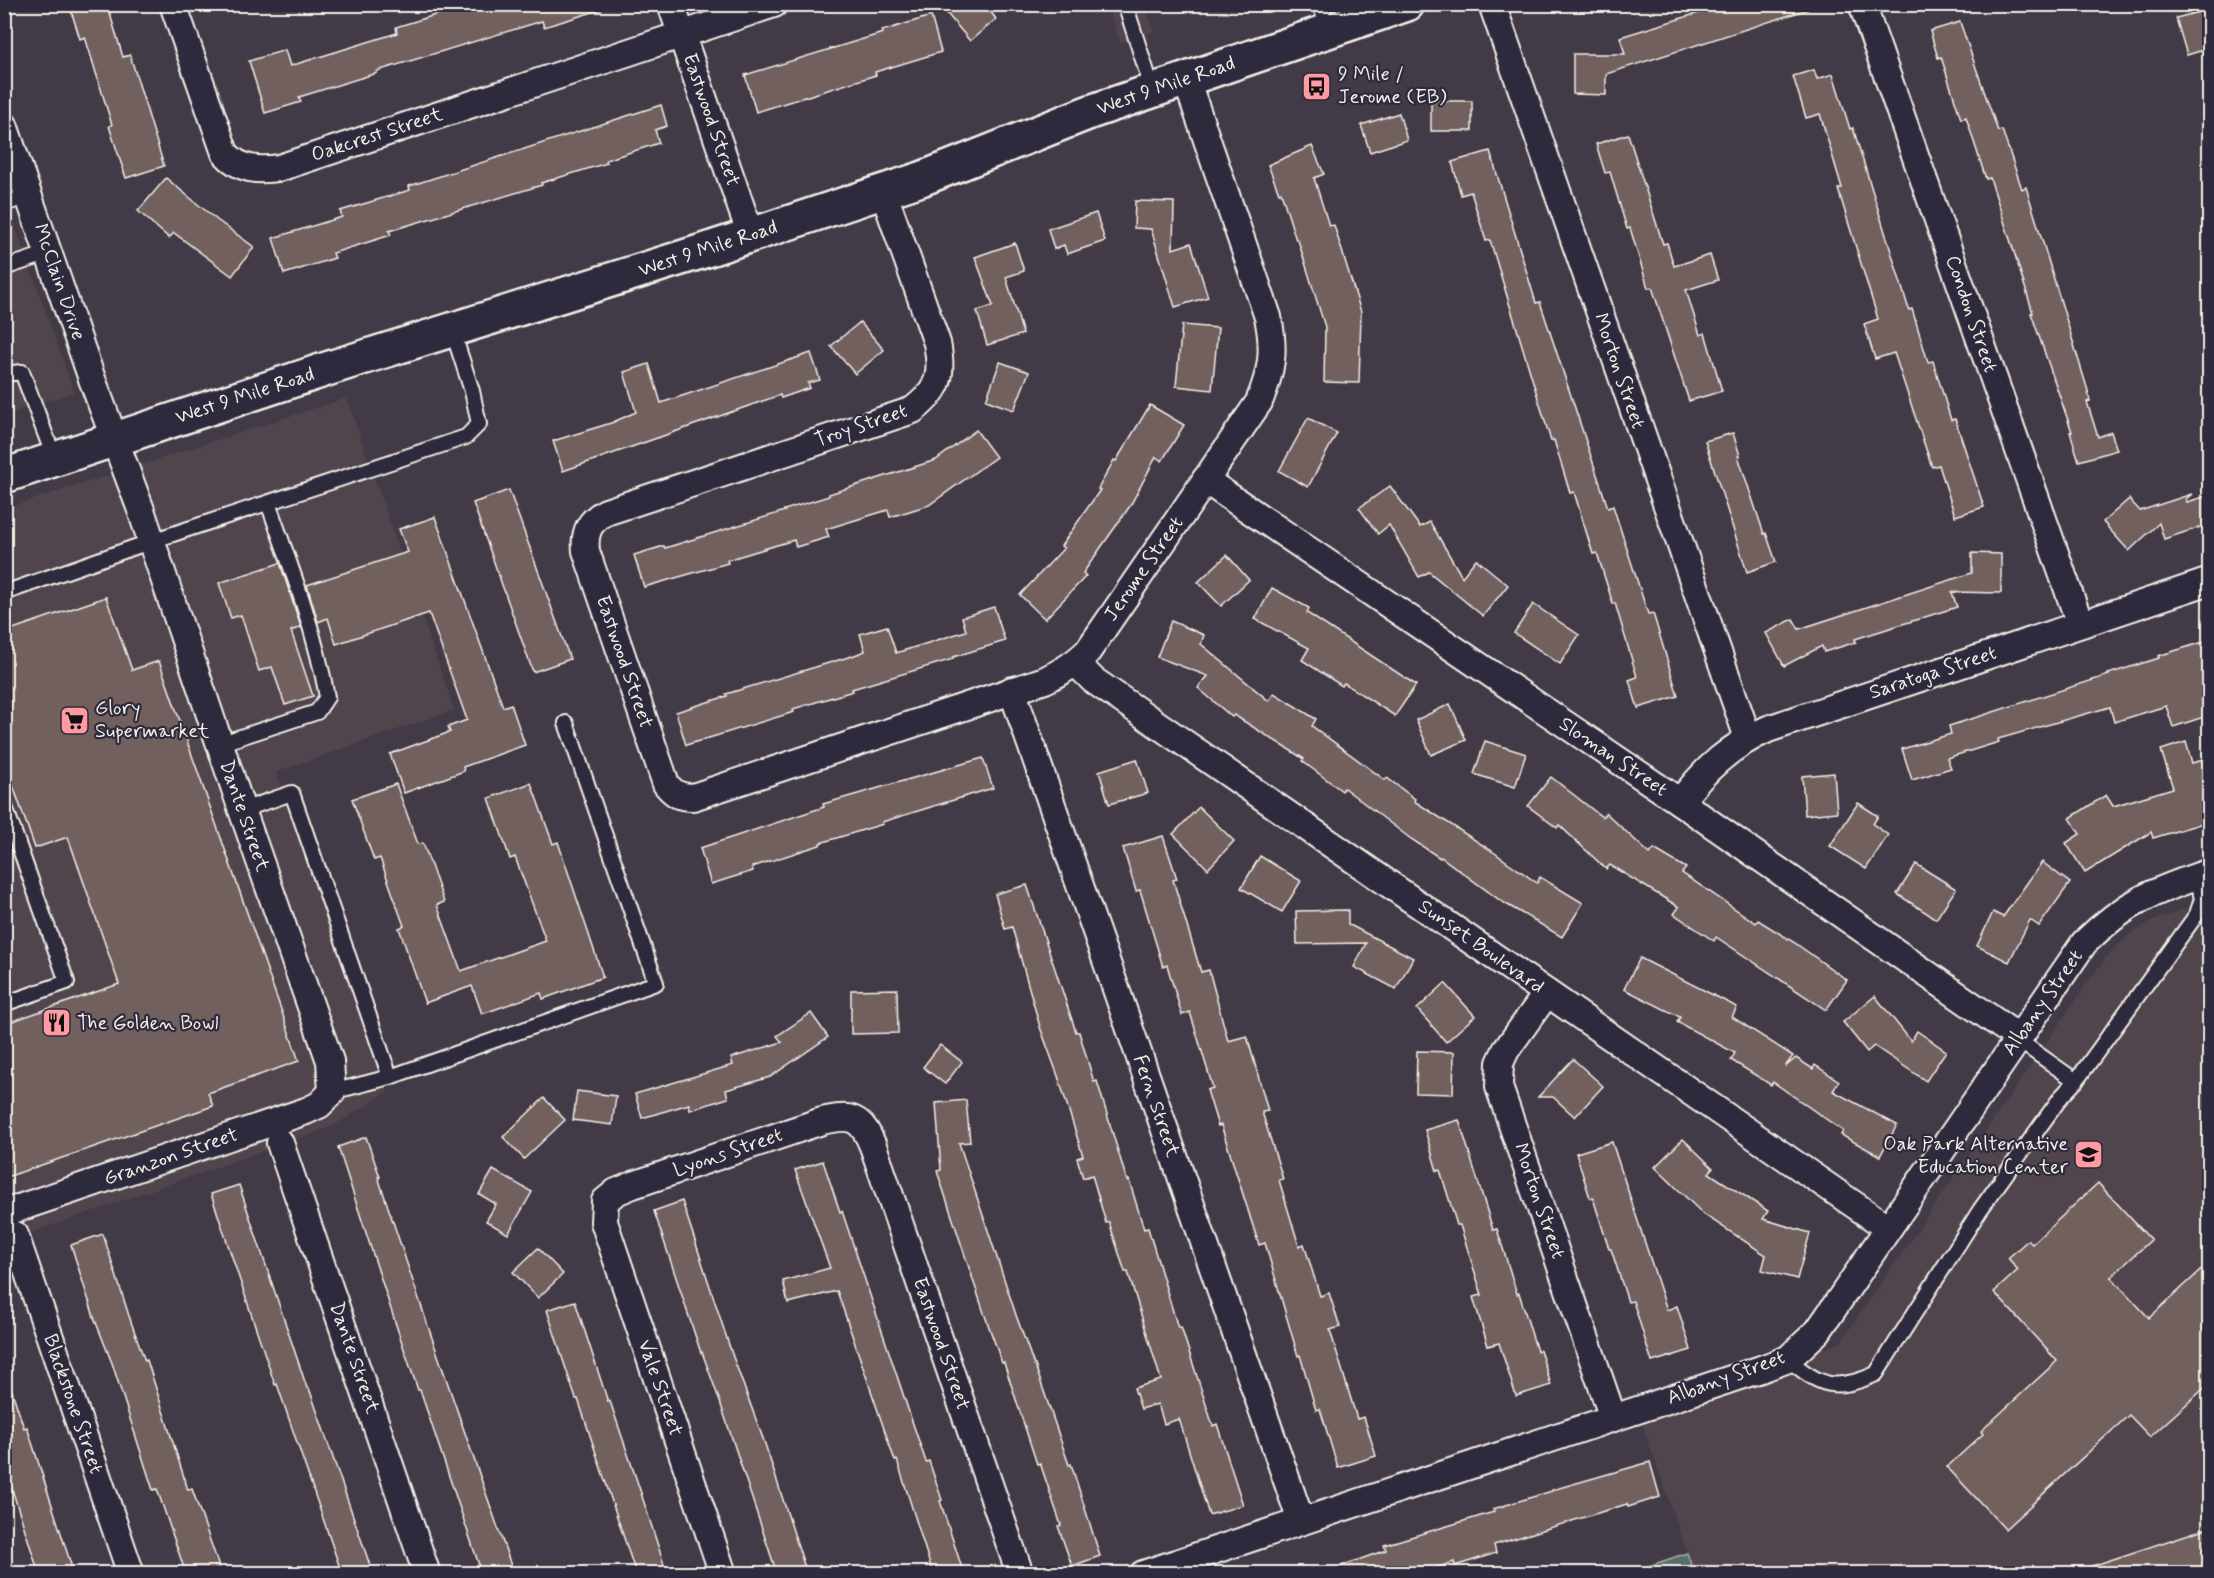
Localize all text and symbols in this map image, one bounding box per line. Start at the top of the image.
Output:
street label: Eastwood Street [676,50,746,190]
street label: West 9 Mile Road [1093,50,1239,122]
place label: 9 Mile / Jerome (EB) [1338,61,1447,111]
bus stop icon: 9 Mile / Jerome (EB) [1301,70,1333,102]
street label: Oakcrest Street [308,101,446,169]
street label: West 9 Mile Road [635,214,781,284]
street label: McClain Drive [26,220,92,344]
street label: Condon Street [1938,252,2004,376]
street label: Morton Street [1587,310,1651,432]
street label: West 9 Mile Road [172,361,318,431]
street label: Troy Street [811,398,911,454]
street label: Jerome Street [1098,511,1190,627]
street label: Eastwood Street [589,592,659,732]
street label: Saratoga Street [1866,640,2000,706]
place label: Glory Supermarket [95,695,209,745]
supermarket icon: Glory Supermarket [58,704,90,736]
street label: Sloman Street [1553,711,1673,803]
street label: Dante Street [212,757,276,876]
street label: Sunset Boulevard [1413,894,1549,1000]
street label: Albany Street [1996,945,2090,1061]
restaurant icon: The Golden Bowl [40,1007,72,1039]
place label: The Golden Bowl [77,1010,218,1037]
street label: Fern Street [1126,1051,1186,1161]
street label: Granzon Street [100,1121,242,1193]
street label: Lyons Street [670,1122,786,1184]
place label: Oak Park Alternative Education Center [1883,1131,2069,1181]
school or university icon: Oak Park Alternative Education Center [2073,1139,2105,1171]
street label: Morton Street [1507,1140,1571,1262]
street label: Eastwood Street [906,1274,976,1414]
street label: Dante Street [322,1299,386,1418]
street label: Blackstone Street [36,1331,110,1477]
street label: Vale Street [631,1336,689,1440]
street label: Albany Street [1663,1344,1789,1412]

